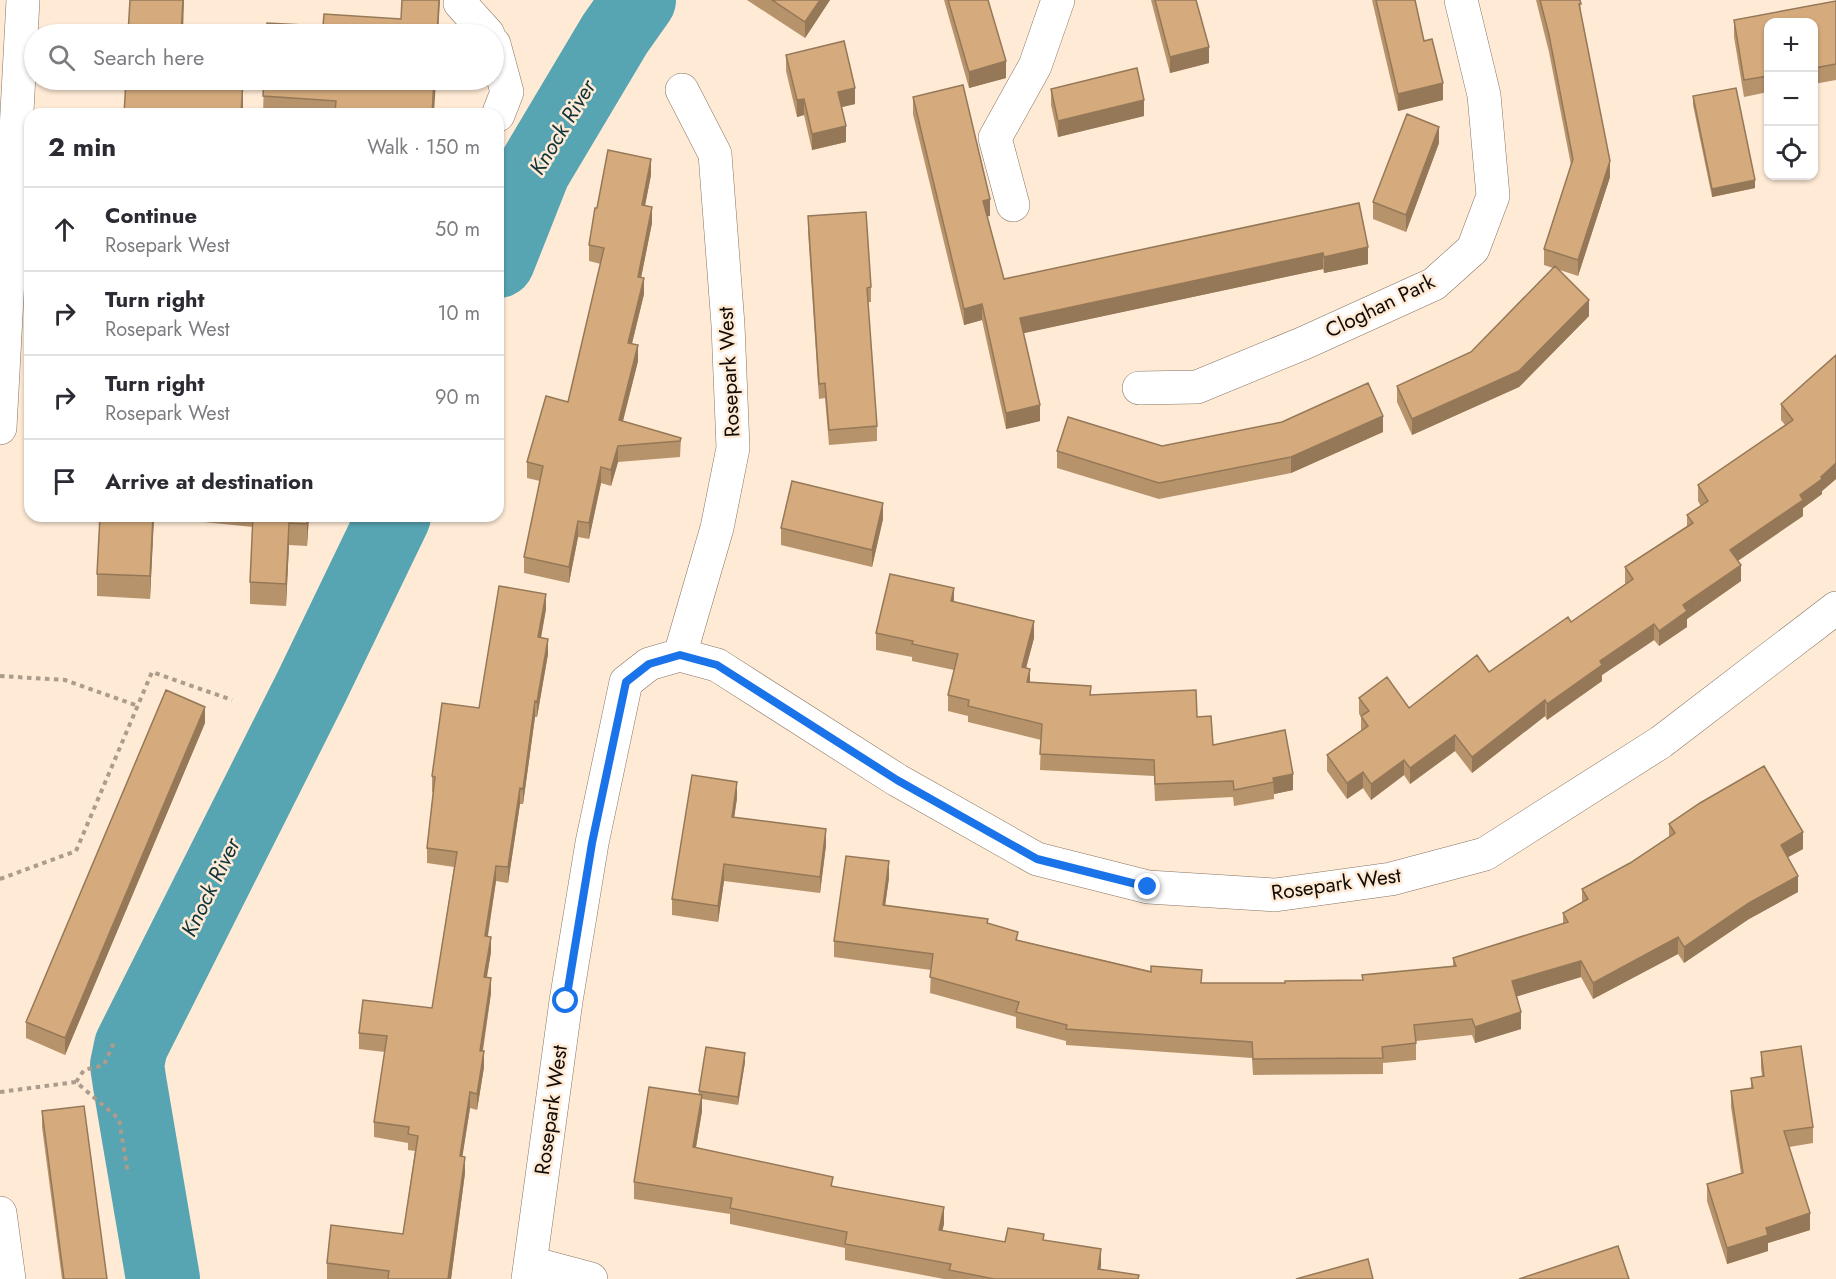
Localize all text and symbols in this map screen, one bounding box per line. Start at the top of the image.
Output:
map controls [1764,18,1818,180]
button: + [1764,18,1818,72]
search box [24,24,504,90]
icon: search [45,41,78,74]
text: Search here [93,41,204,73]
water label: Knock River [521,72,604,181]
button: − [1764,72,1818,126]
button: locate [1764,126,1818,180]
text: 2 min [48,128,116,166]
text: Walk · 150 m [367,133,480,162]
text: Continue [105,199,197,231]
icon: ahead [48,213,81,246]
text: 50 m [435,215,480,244]
text: Rosepark West [105,231,230,260]
street label: Cloghan Park [1320,266,1441,345]
text: Turn right [105,283,205,315]
icon: right [48,297,81,330]
text: 10 m [437,299,480,328]
street label: Rosepark West [711,306,747,438]
text: Rosepark West [105,315,230,344]
text: Turn right [105,367,205,399]
icon: right [48,381,81,414]
text: 90 m [435,383,480,412]
text: Rosepark West [105,399,230,428]
icon: arrive [48,465,81,498]
text: Arrive at destination [105,465,314,497]
water label: Knock River [172,831,248,942]
street label: Rosepark West [1269,860,1403,908]
route end [1134,873,1160,899]
route start [552,987,578,1013]
street label: Rosepark West [527,1043,575,1177]

